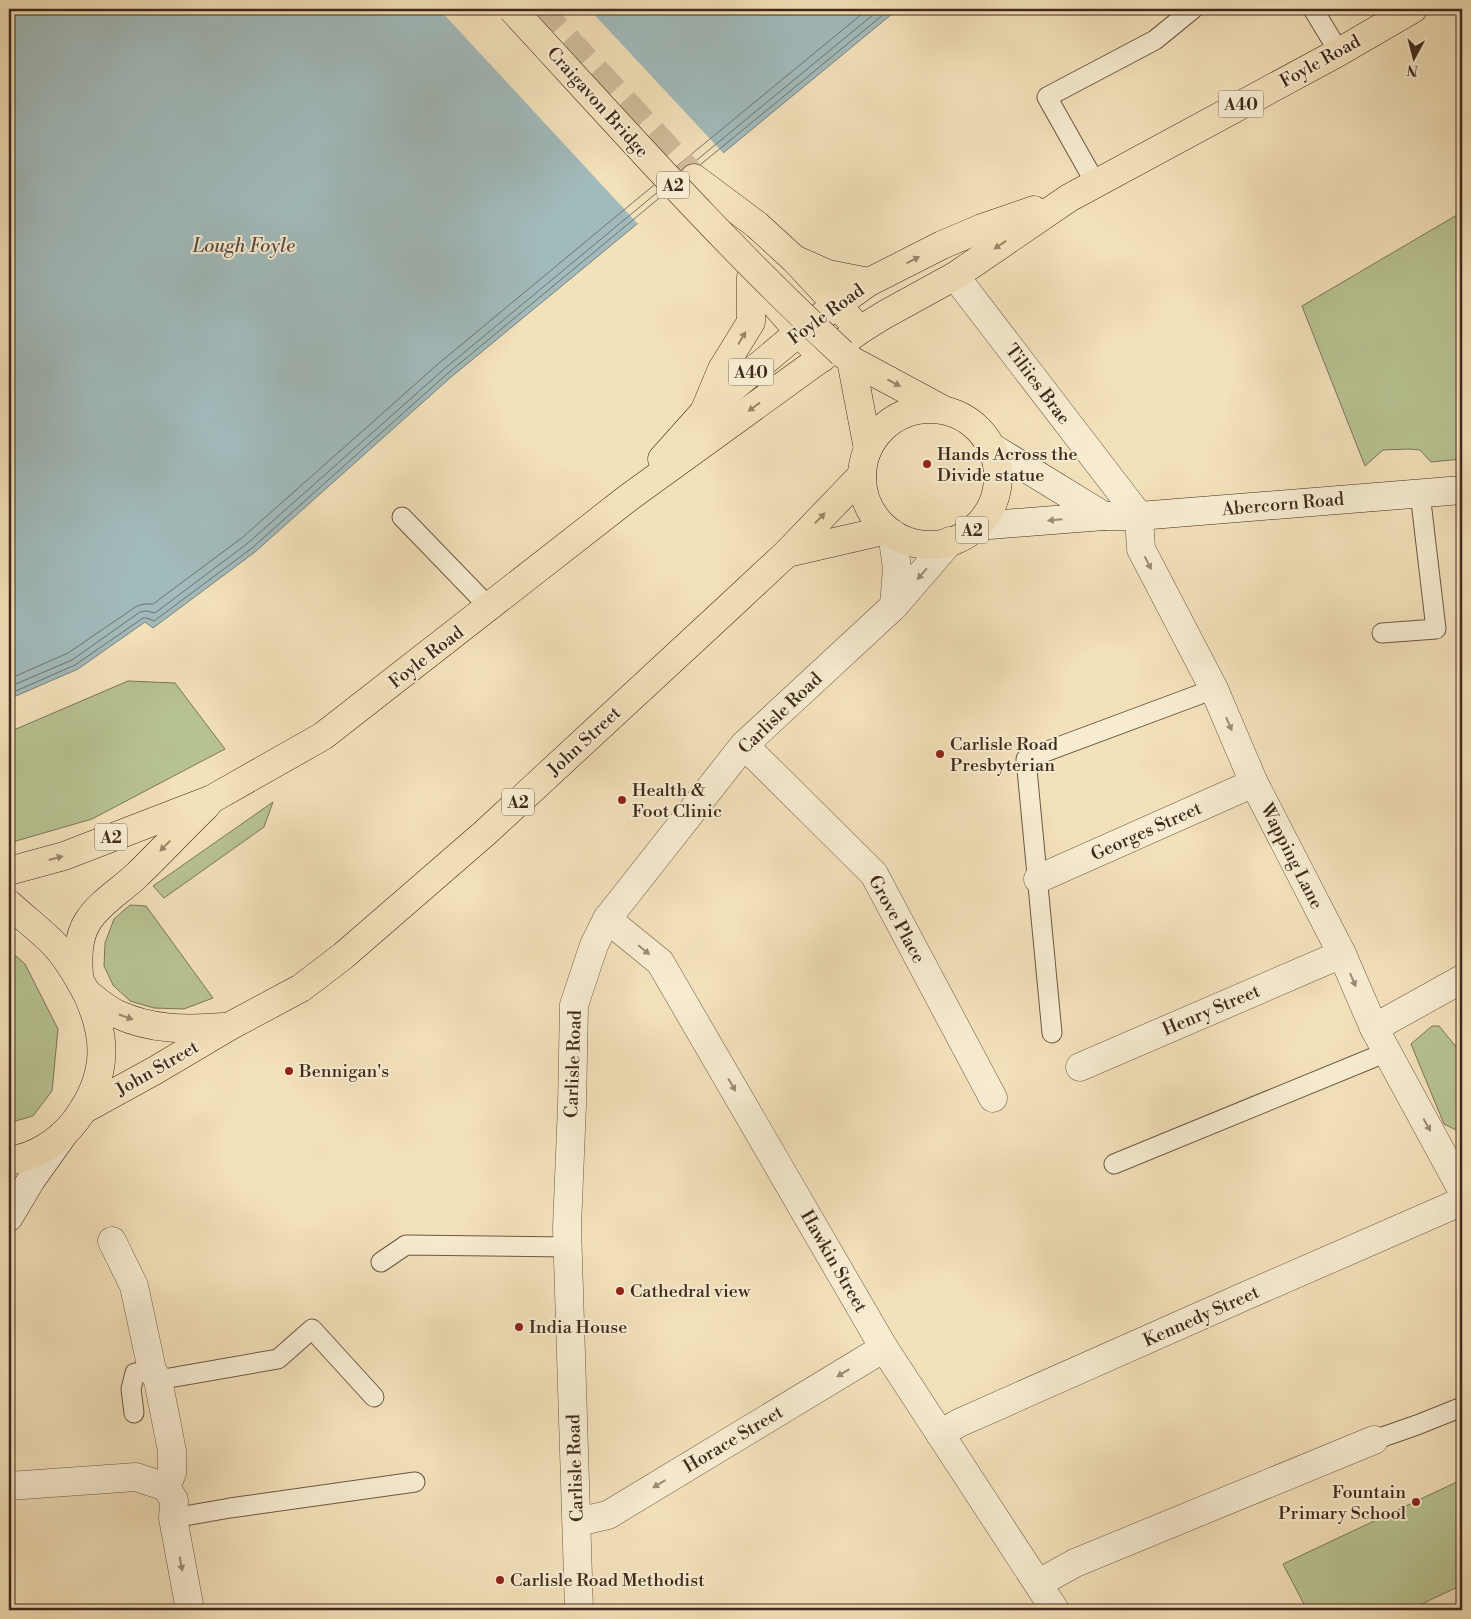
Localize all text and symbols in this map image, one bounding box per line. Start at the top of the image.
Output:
street label: Foyle Road [1276,29,1365,93]
north arrow [1388,32,1438,82]
street label: Craigavon Bridge [542,42,654,163]
text: N [1406,60,1419,80]
road number: A40 [1218,90,1264,118]
road number: A2 [657,172,689,198]
water label: Lough Foyle [192,234,295,258]
one-way arrow [993,240,1006,250]
one-way arrow [905,256,920,264]
street label: Foyle Road [784,279,870,350]
one-way arrow [737,331,746,344]
street label: Tiliies Brae [1000,339,1075,429]
road number: A40 [728,358,774,386]
one-way arrow [886,379,901,387]
one-way arrow [747,402,761,412]
place label: Hands Across the Divide statue [937,443,1078,487]
marker: Hands Across the Divide statue [921,458,933,470]
street label: Abercorn Road [1220,488,1346,521]
one-way arrow [814,512,826,524]
road number: A2 [956,516,988,544]
one-way arrow [1047,516,1063,524]
one-way arrow [1144,556,1152,570]
one-way arrow [916,567,928,579]
street label: Foyle Road [384,620,469,694]
street label: Carlisle Road [734,667,828,759]
street label: John Street [542,701,626,782]
one-way arrow [1225,717,1233,731]
place label: Carlisle Road Presbyterian [950,733,1059,777]
marker: Carlisle Road Presbyterian [934,748,946,760]
place label: Health & Foot Clinic [632,779,722,823]
road number: A2 [502,789,534,816]
marker: Health & Foot Clinic [616,794,628,806]
street label: Georges Street [1087,797,1206,866]
street label: Wapping Lane [1255,799,1328,913]
road number: A2 [95,824,127,850]
one-way arrow [160,840,172,852]
one-way arrow [48,854,63,862]
street label: Grove Place [863,871,930,967]
one-way arrow [638,944,651,955]
one-way arrow [1350,973,1358,987]
street label: Henry Street [1159,979,1264,1041]
street label: Carlisle Road [560,1009,587,1118]
one-way arrow [119,1013,134,1021]
street label: John Street [111,1035,203,1102]
place label: Bennigan's [298,1060,389,1083]
marker: Bennigan's [283,1065,295,1077]
one-way arrow [727,1079,736,1092]
one-way arrow [1422,1118,1431,1132]
street label: Hawkin Street [795,1206,872,1317]
place label: Cathedral view [630,1280,751,1303]
street label: Kennedy Street [1140,1280,1263,1352]
marker: Cathedral view [614,1285,626,1297]
place label: India House [529,1316,627,1339]
marker: India House [513,1321,525,1333]
one-way arrow [836,1369,849,1378]
street label: Horace Street [679,1400,788,1478]
street label: Carlisle Road [562,1413,589,1522]
one-way arrow [652,1480,665,1489]
place label: Fountain Primary School [1278,1481,1407,1525]
marker: Fountain Primary School [1410,1496,1422,1508]
one-way arrow [178,1557,186,1573]
place label: Carlisle Road Methodist [510,1569,705,1592]
marker: Carlisle Road Methodist [494,1574,506,1586]

